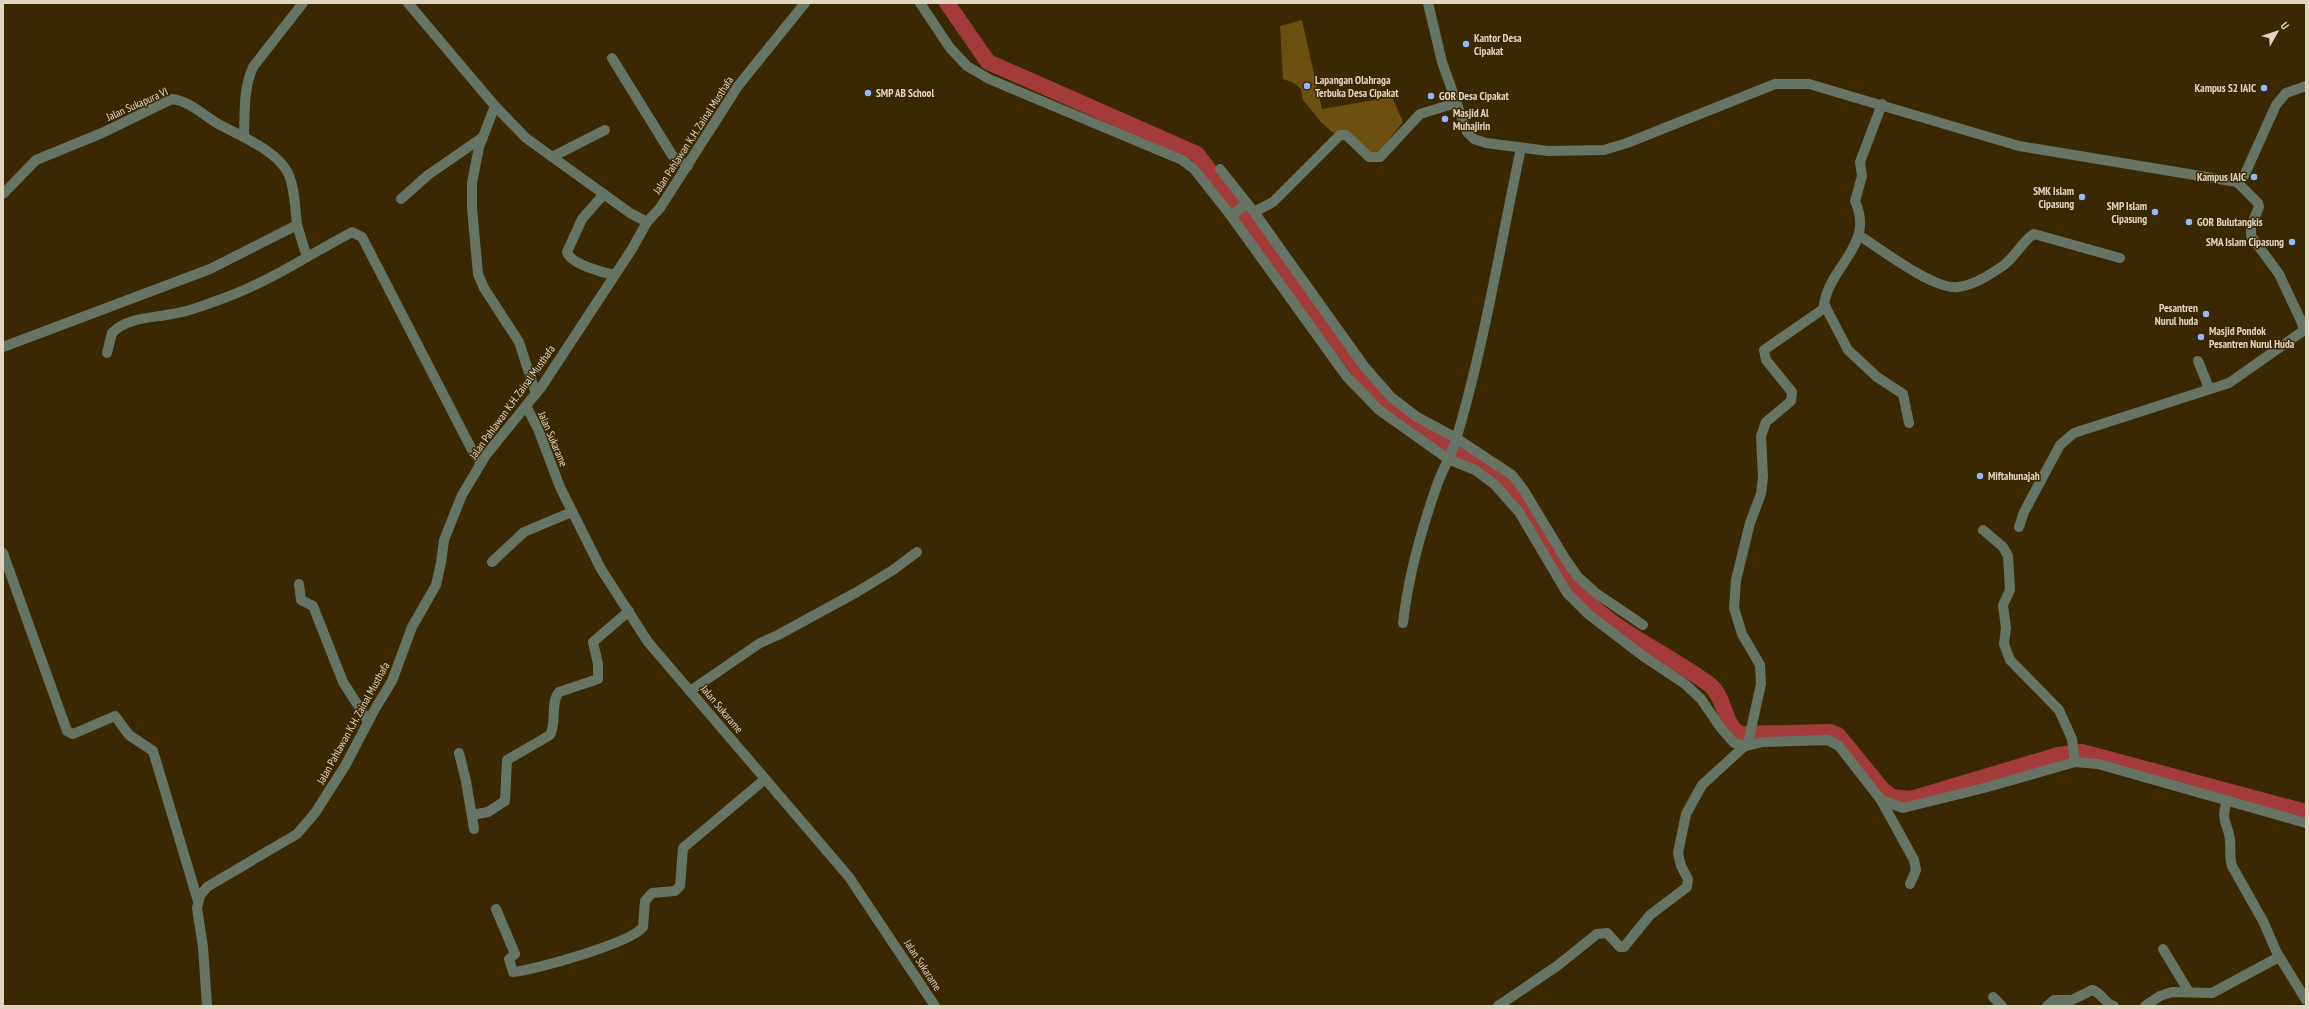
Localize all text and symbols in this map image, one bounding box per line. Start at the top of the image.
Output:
north arrow [2257,12,2297,52]
text: U [2278,19,2292,33]
place label: Kantor Desa Cipakat [1474,31,1522,58]
marker: Kantor Desa Cipakat [1461,39,1471,49]
place label: Lapangan Olahraga Terbuka Desa Cipakat [1315,73,1399,100]
street label: Jalan Pahlawan K.H. Zainal Musthafa [649,74,736,197]
marker: Lapangan Olahraga Terbuka Desa Cipakat [1302,81,1312,91]
place label: Kampus S2 IAIC [2195,81,2256,95]
marker: Kampus S2 IAIC [2259,83,2269,93]
street label: Jalan Sukapura VI [103,84,170,124]
place label: SMP AB School [876,86,934,100]
marker: SMP AB School [863,88,873,98]
place label: GOR Desa Cipakat [1439,89,1510,103]
marker: GOR Desa Cipakat [1426,91,1436,101]
place label: Masjid Al Muhajirin [1453,106,1490,133]
marker: Masjid Al Muhajirin [1440,114,1450,124]
place label: Kampus IAIC [2197,170,2246,184]
marker: Kampus IAIC [2249,172,2259,182]
place label: SMK Islam Cipasung [2033,184,2074,211]
marker: SMK Islam Cipasung [2077,192,2087,202]
place label: SMP Islam Cipasung [2107,199,2147,226]
marker: SMP Islam Cipasung [2150,207,2160,217]
place label: GOR Bulutangkis [2197,215,2263,229]
marker: GOR Bulutangkis [2184,217,2194,227]
place label: SMA Islam Cipasung [2206,235,2284,249]
marker: SMA Islam Cipasung [2287,237,2297,247]
place label: Pesantren Nurul huda [2155,301,2198,328]
marker: Pesantren Nurul huda [2201,309,2211,319]
place label: Masjid Pondok Pesantren Nurul Huda [2209,324,2295,351]
marker: Masjid Pondok Pesantren Nurul Huda [2196,332,2206,342]
street label: Jalan Pahlawan K.H. Zainal Musthafa [465,342,558,462]
street label: Jalan Sukarame [535,408,571,469]
place label: Miftahunajah [1988,469,2040,483]
marker: Miftahunajah [1975,471,1985,481]
street label: Jalan Pahlawan K.H. Zainal Musthafa [313,660,392,787]
street label: Jalan Sukarame [697,681,746,736]
street label: Jalan Sukarame [901,936,945,994]

